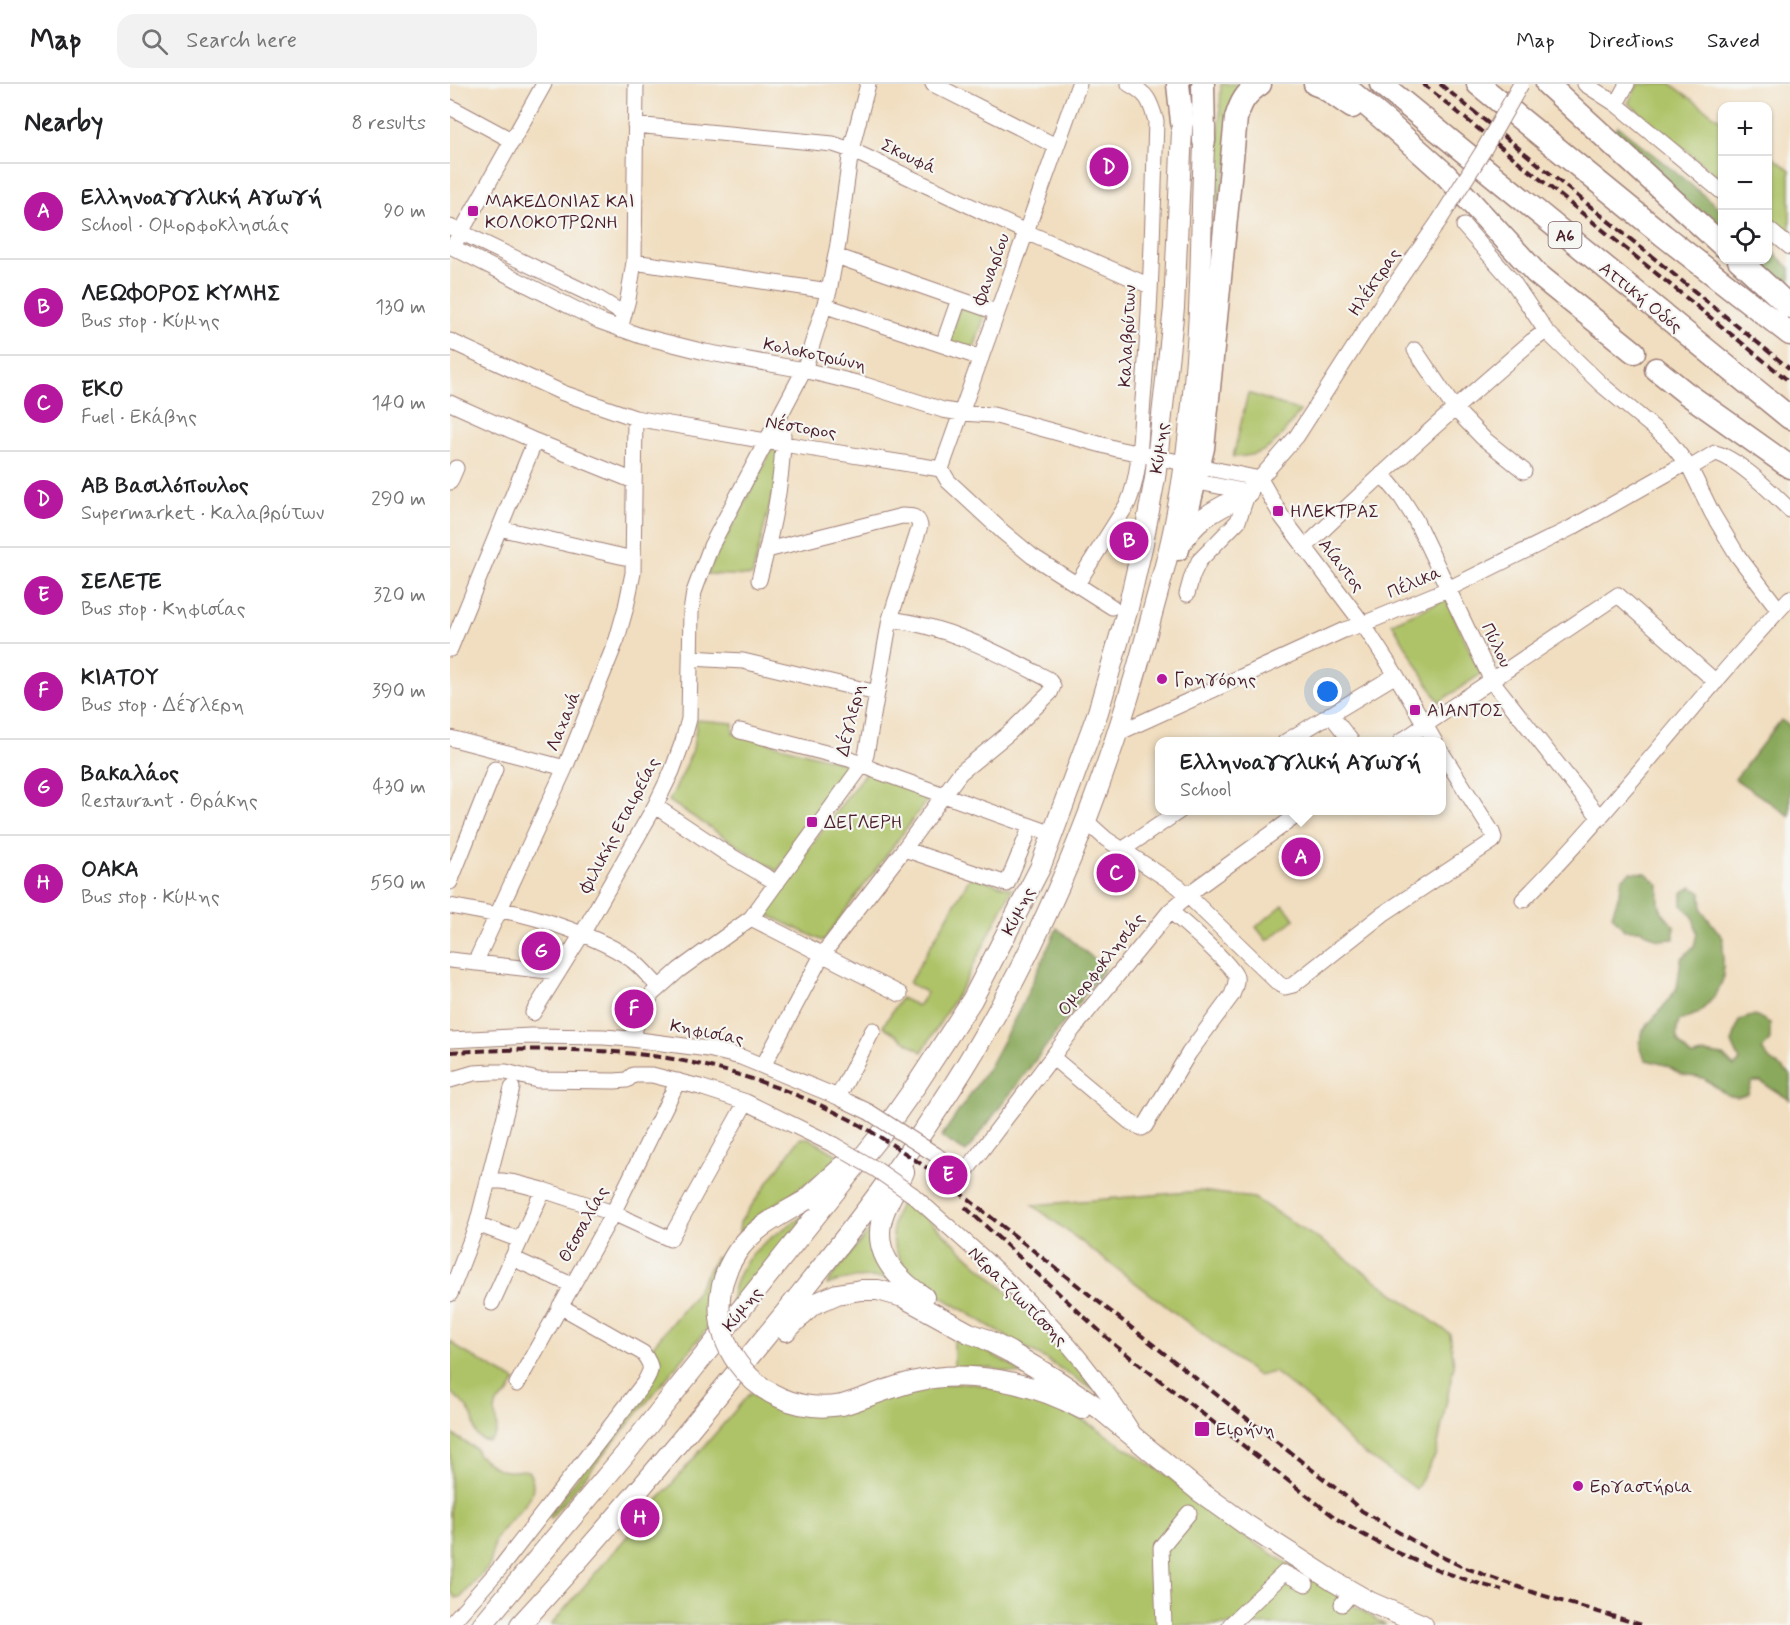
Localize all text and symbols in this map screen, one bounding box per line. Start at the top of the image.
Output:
search box [117,14,537,68]
text: Map [30,23,81,60]
icon: search [138,25,171,58]
text: Search here [186,27,297,55]
text: Map [1516,27,1555,55]
text: Directions [1588,27,1674,55]
text: Saved [1707,27,1760,55]
map controls [1718,102,1772,264]
button: + [1718,102,1772,156]
text: Nearby [24,106,103,140]
text: 8 results [352,110,426,137]
street label: Σκουφά [877,134,940,180]
pin: D [1090,144,1128,190]
button: − [1718,156,1772,210]
text: Ελληνοαγγλική Αγωγή [81,184,322,212]
place label: ΜΑΚΕΔΟΝΙΑΣ ΚΑΙ ΚΟΛΟΚΟΤΡΩΝΗ [485,190,635,235]
text: A [37,198,50,225]
text: 90 m [383,198,426,225]
marker: ΜΑΚΕΔΟΝΙΑΣ ΚΑΙ ΚΟΛΟΚΟΤΡΩΝΗ [466,204,480,218]
button: locate [1718,210,1772,264]
text: School · Ομορφοκλησιάς [81,212,289,239]
road number: Α6 [1548,222,1582,248]
street label: Φαναρίου [968,230,1016,310]
street label: Ηλέκτρας [1342,243,1406,321]
street label: Αττική Οδός [1594,257,1687,339]
text: ΛΕΩΦΟΡΟΣ ΚΥΜΗΣ [81,280,281,308]
street label: Καλαβρύτων [1113,284,1143,388]
text: B [37,294,50,321]
text: 130 m [375,294,426,321]
text: Bus stop · Κύμης [81,308,220,335]
street label: Κολοκοτρώνη [761,332,869,378]
text: EKO [81,376,124,404]
text: C [36,390,51,417]
text: 140 m [372,390,426,417]
text: Fuel · Εκάβης [81,404,197,431]
street label: Νέστορος [764,410,838,445]
street label: Κύμης [1145,421,1175,475]
text: ΑΒ Βασιλόπουλος [81,472,249,500]
text: D [37,486,50,513]
text: 290 m [371,486,426,513]
text: Supermarket · Καλαβρύτων [81,500,324,527]
place label: ΗΛΕΚΤΡΑΣ [1290,500,1379,524]
marker: ΗΛΕΚΤΡΑΣ [1271,504,1285,518]
pin: B [1110,518,1148,564]
street label: Αίαντος [1313,534,1370,598]
street label: Πέλικα [1383,560,1445,605]
text: ΣΕΛΕΤΕ [81,568,162,596]
text: E [38,582,49,609]
text: 320 m [373,582,426,609]
text: Bus stop · Κηφισίας [81,596,245,623]
street label: Πύλου [1475,619,1517,672]
text: ΚΙΑΤΟΥ [81,664,159,692]
place label: Γρηγόρης [1174,668,1256,692]
marker: Γρηγόρης [1155,672,1169,686]
your location [1313,677,1342,706]
text: F [38,678,49,705]
text: 390 m [372,678,426,705]
street label: Δέγλερη [830,681,871,759]
street label: Λαχανά [541,688,587,755]
text: Bus stop · Δέγλερη [81,692,244,719]
place label: ΑΙΑΝΤΟΣ [1427,699,1503,723]
marker: ΑΙΑΝΤΟΣ [1408,703,1422,717]
popup [1155,737,1446,815]
text: Ελληνοαγγλική Αγωγή [1180,749,1421,777]
street label: Φιλικής Εταιρείας [573,753,666,898]
text: Βακαλάος [81,760,179,788]
text: G [37,774,50,801]
text: 430 m [373,774,426,801]
text: School [1180,777,1232,804]
text: Restaurant · Θράκης [81,788,258,815]
place label: ΔΕΓΛΕΡΗ [824,811,902,835]
marker: ΔΕΓΛΕΡΗ [805,815,819,829]
pin: A [1282,834,1320,880]
pin: C [1096,850,1136,896]
text: ΟΑΚΑ [81,856,139,884]
text: H [37,870,50,897]
text: 550 m [370,870,426,897]
street label: Κύμης [997,883,1041,940]
text: Bus stop · Κύμης [81,884,220,911]
street label: Ομορφοκλησιάς [1053,908,1151,1021]
pin: G [522,928,560,974]
pin: F [614,986,654,1032]
street label: Κηφισίας [668,1014,746,1052]
pin: E [928,1152,968,1198]
street label: Θεσσαλίας [553,1182,615,1267]
street label: Νερατζιωτίσσης [962,1242,1072,1352]
street label: Κύμης [717,1282,768,1337]
place label: Ειρήνη [1216,1418,1275,1442]
marker: Ειρήνη [1193,1420,1211,1438]
place label: Εργαστήρια [1590,1475,1692,1499]
marker: Εργαστήρια [1571,1479,1585,1493]
pin: H [620,1496,660,1540]

